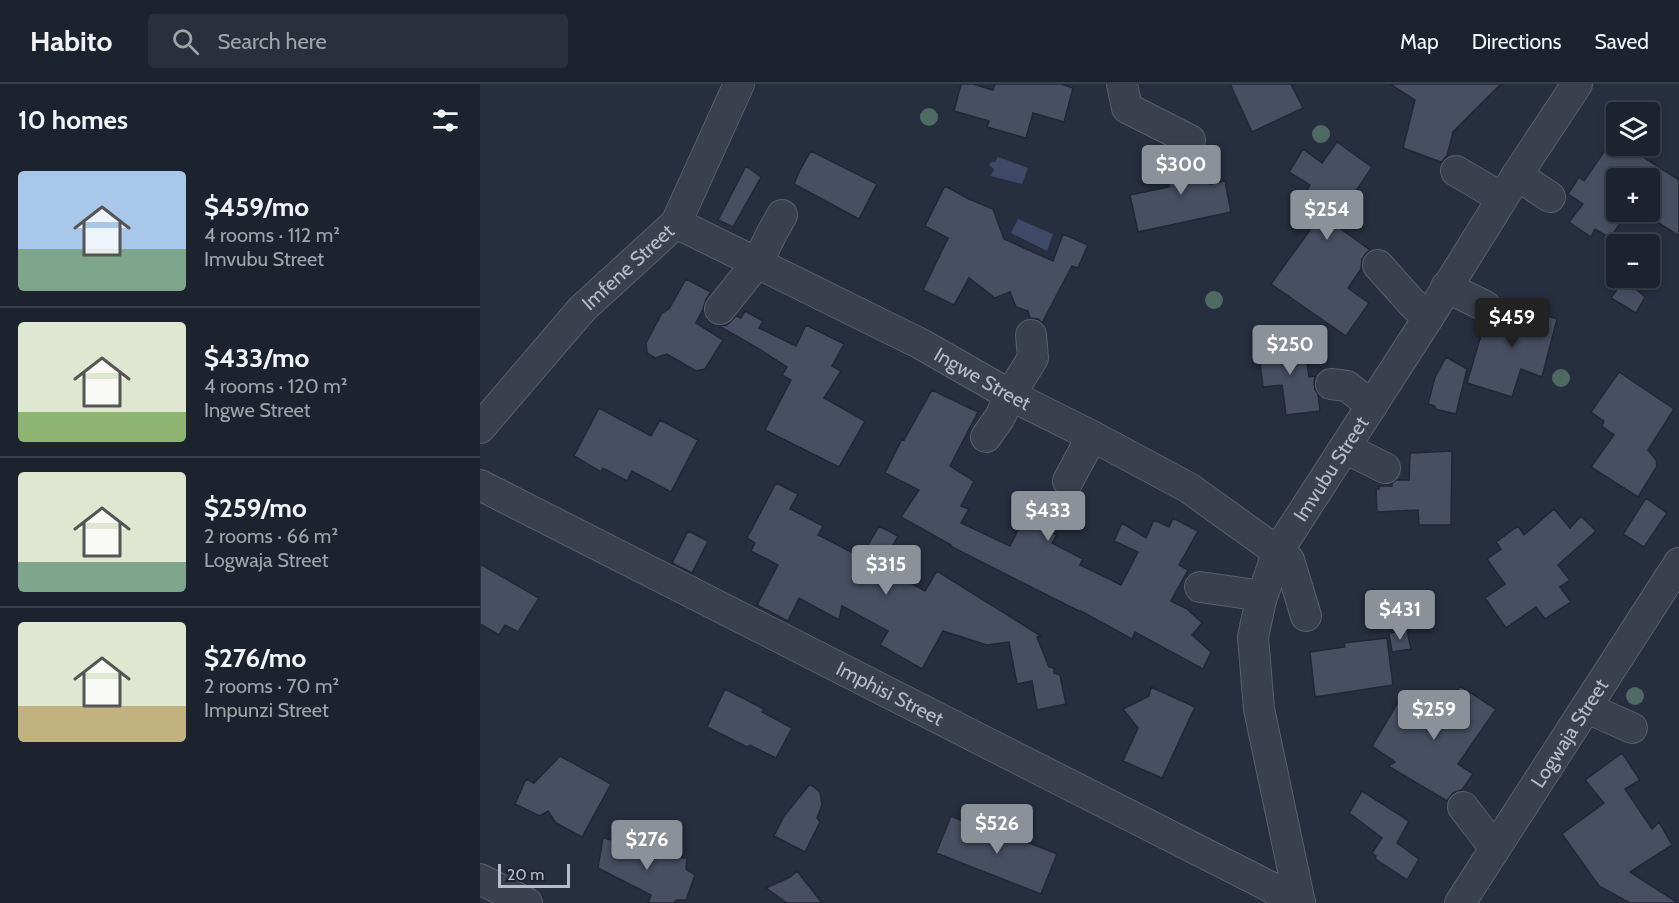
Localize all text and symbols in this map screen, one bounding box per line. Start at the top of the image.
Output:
search box [148,14,568,68]
text: Habito [30,24,112,58]
icon: search [169,25,202,58]
text: Search here [217,28,327,55]
text: Map [1400,29,1439,54]
text: Directions [1472,29,1561,54]
text: Saved [1594,29,1649,54]
map controls [1606,102,1660,288]
button: layers [1606,102,1660,156]
text: 10 homes [18,104,128,136]
icon: filters [429,104,462,137]
pin: $300 [1145,145,1217,196]
text: $300 [1156,152,1206,176]
button: + [1606,168,1660,222]
pin: $254 [1291,190,1363,241]
text: $459/mo [204,191,309,223]
icon: home [66,195,138,267]
text: $254 [1304,197,1350,221]
street label: Imfene Street [577,219,679,315]
text: 4 rooms · 112 m² [204,223,340,247]
button: − [1606,234,1660,288]
text: Imvubu Street [204,247,324,271]
pin: $459 [1476,298,1548,349]
text: $459 [1489,305,1535,329]
pin: $250 [1254,325,1326,376]
text: $250 [1266,332,1314,356]
text: $433/mo [204,342,309,374]
street label: Ingwe Street [930,342,1035,415]
icon: home [66,346,138,418]
text: 4 rooms · 120 m² [204,374,347,398]
text: Ingwe Street [204,398,311,422]
street label: Imvubu Street [1288,412,1374,526]
pin: $433 [1012,491,1084,542]
text: $259/mo [204,492,307,524]
icon: home [66,496,138,568]
text: $433 [1025,498,1071,522]
text: 2 rooms · 66 m² [204,524,338,548]
pin: $315 [850,545,922,596]
text: Logwaja Street [204,548,329,572]
text: $315 [866,552,906,576]
pin: $431 [1364,590,1436,641]
text: $431 [1379,597,1421,621]
text: $276/mo [204,642,306,674]
icon: home [66,646,138,718]
street label: Imphisi Street [832,656,948,731]
text: 2 rooms · 70 m² [204,674,339,698]
street label: Logwaja Street [1526,674,1613,792]
pin: $259 [1398,690,1470,741]
text: $259 [1412,697,1456,721]
text: Impunzi Street [204,698,329,722]
pin: $526 [961,804,1033,855]
text: $526 [975,811,1019,835]
pin: $276 [611,820,683,871]
text: $276 [625,827,669,851]
scale bar [498,861,570,888]
text: 20 m [507,865,544,884]

